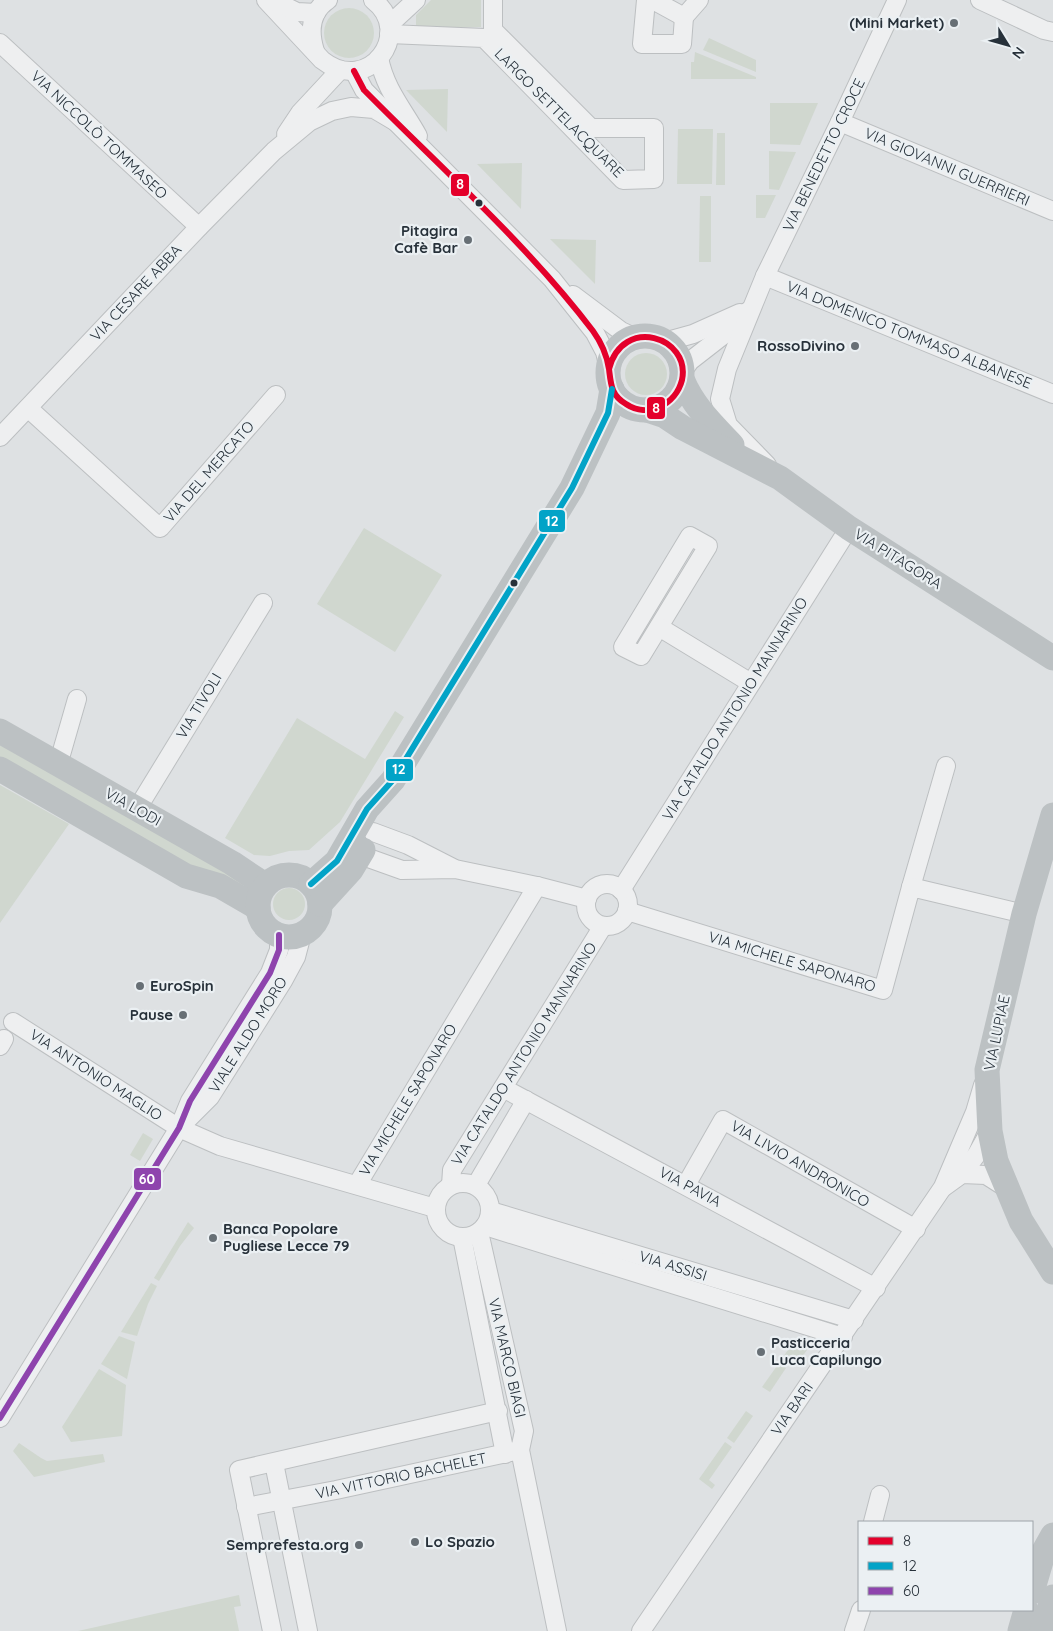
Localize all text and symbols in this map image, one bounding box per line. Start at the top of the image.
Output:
place label: (Mini Market) [849,13,944,32]
marker: (Mini Market) [948,17,960,29]
north arrow [983,20,1033,70]
text: N [1008,43,1029,62]
street label: LARGO SETTELACQUARE [491,44,628,181]
street label: VIA NICCOLÒ TOMMASEO [27,66,172,203]
street label: VIA BENEDETTO CROCE [778,75,869,234]
street label: VIA GIOVANNI GUERRIERI [862,123,1033,210]
line badge: 8 [450,173,470,197]
text: 8 [456,175,464,193]
unlabelled marker [474,198,484,208]
place label: Pitagira Cafè Bar [394,221,458,257]
marker: Pitagira Cafè Bar [462,234,474,246]
street label: VIA CESARE ABBA [86,240,186,345]
street label: VIA DOMENICO TOMMASO ALBANESE [784,276,1035,393]
place label: RossoDivino [757,336,845,355]
marker: RossoDivino [849,340,861,352]
line badge: 8 [646,396,666,420]
text: 8 [652,399,660,417]
street label: VIA DEL MERCATO [159,417,258,526]
line badge: 12 [538,509,566,533]
text: 12 [545,512,559,530]
street label: VIA PITAGORA [851,524,946,593]
unlabelled marker [509,578,519,588]
street label: VIA CATALDO ANTONIO MANNARINO [658,594,811,824]
street label: VIA TIVOLI [172,669,226,742]
line badge: 12 [385,758,414,782]
text: 12 [392,760,406,778]
street label: VIA LODI [102,783,165,830]
street label: VIA MICHELE SAPONARO [706,927,878,996]
street label: VIA CATALDO ANTONIO MANNARINO [447,939,600,1169]
street label: VIALE ALDO MORO [204,973,291,1096]
place label: EuroSpin [150,976,214,995]
marker: EuroSpin [134,980,146,992]
street label: VIA LUPIAE [979,993,1014,1072]
place label: Pause [130,1005,173,1024]
marker: Pause [177,1009,189,1021]
street label: VIA MICHELE SAPONARO [355,1020,461,1179]
street label: VIA ANTONIO MAGLIO [26,1025,166,1125]
street label: VIA LIVIO ANDRONICO [727,1116,873,1211]
street label: VIA PAVIA [656,1162,725,1211]
line badge: 60 [133,1167,162,1191]
text: 60 [139,1170,156,1188]
place label: Banca Popolare Pugliese Lecce 79 [223,1219,350,1255]
marker: Banca Popolare Pugliese Lecce 79 [207,1232,219,1244]
street label: VIA ASSISI [637,1246,709,1285]
street label: VIA MARCO BIAGI [484,1296,530,1420]
place label: Pasticceria Luca Capilungo [771,1333,882,1369]
marker: Pasticceria Luca Capilungo [755,1346,767,1358]
street label: VIA BARI [766,1378,817,1439]
street label: VIA VITTORIO BACHELET [314,1448,488,1503]
legend [858,1521,1033,1611]
text: 8 [903,1531,911,1550]
place label: Lo Spazio [425,1532,495,1551]
place label: Semprefesta.org [226,1535,349,1554]
marker: Lo Spazio [409,1536,421,1548]
marker: Semprefesta.org [353,1539,365,1551]
text: 12 [903,1556,917,1575]
text: 60 [903,1581,920,1600]

